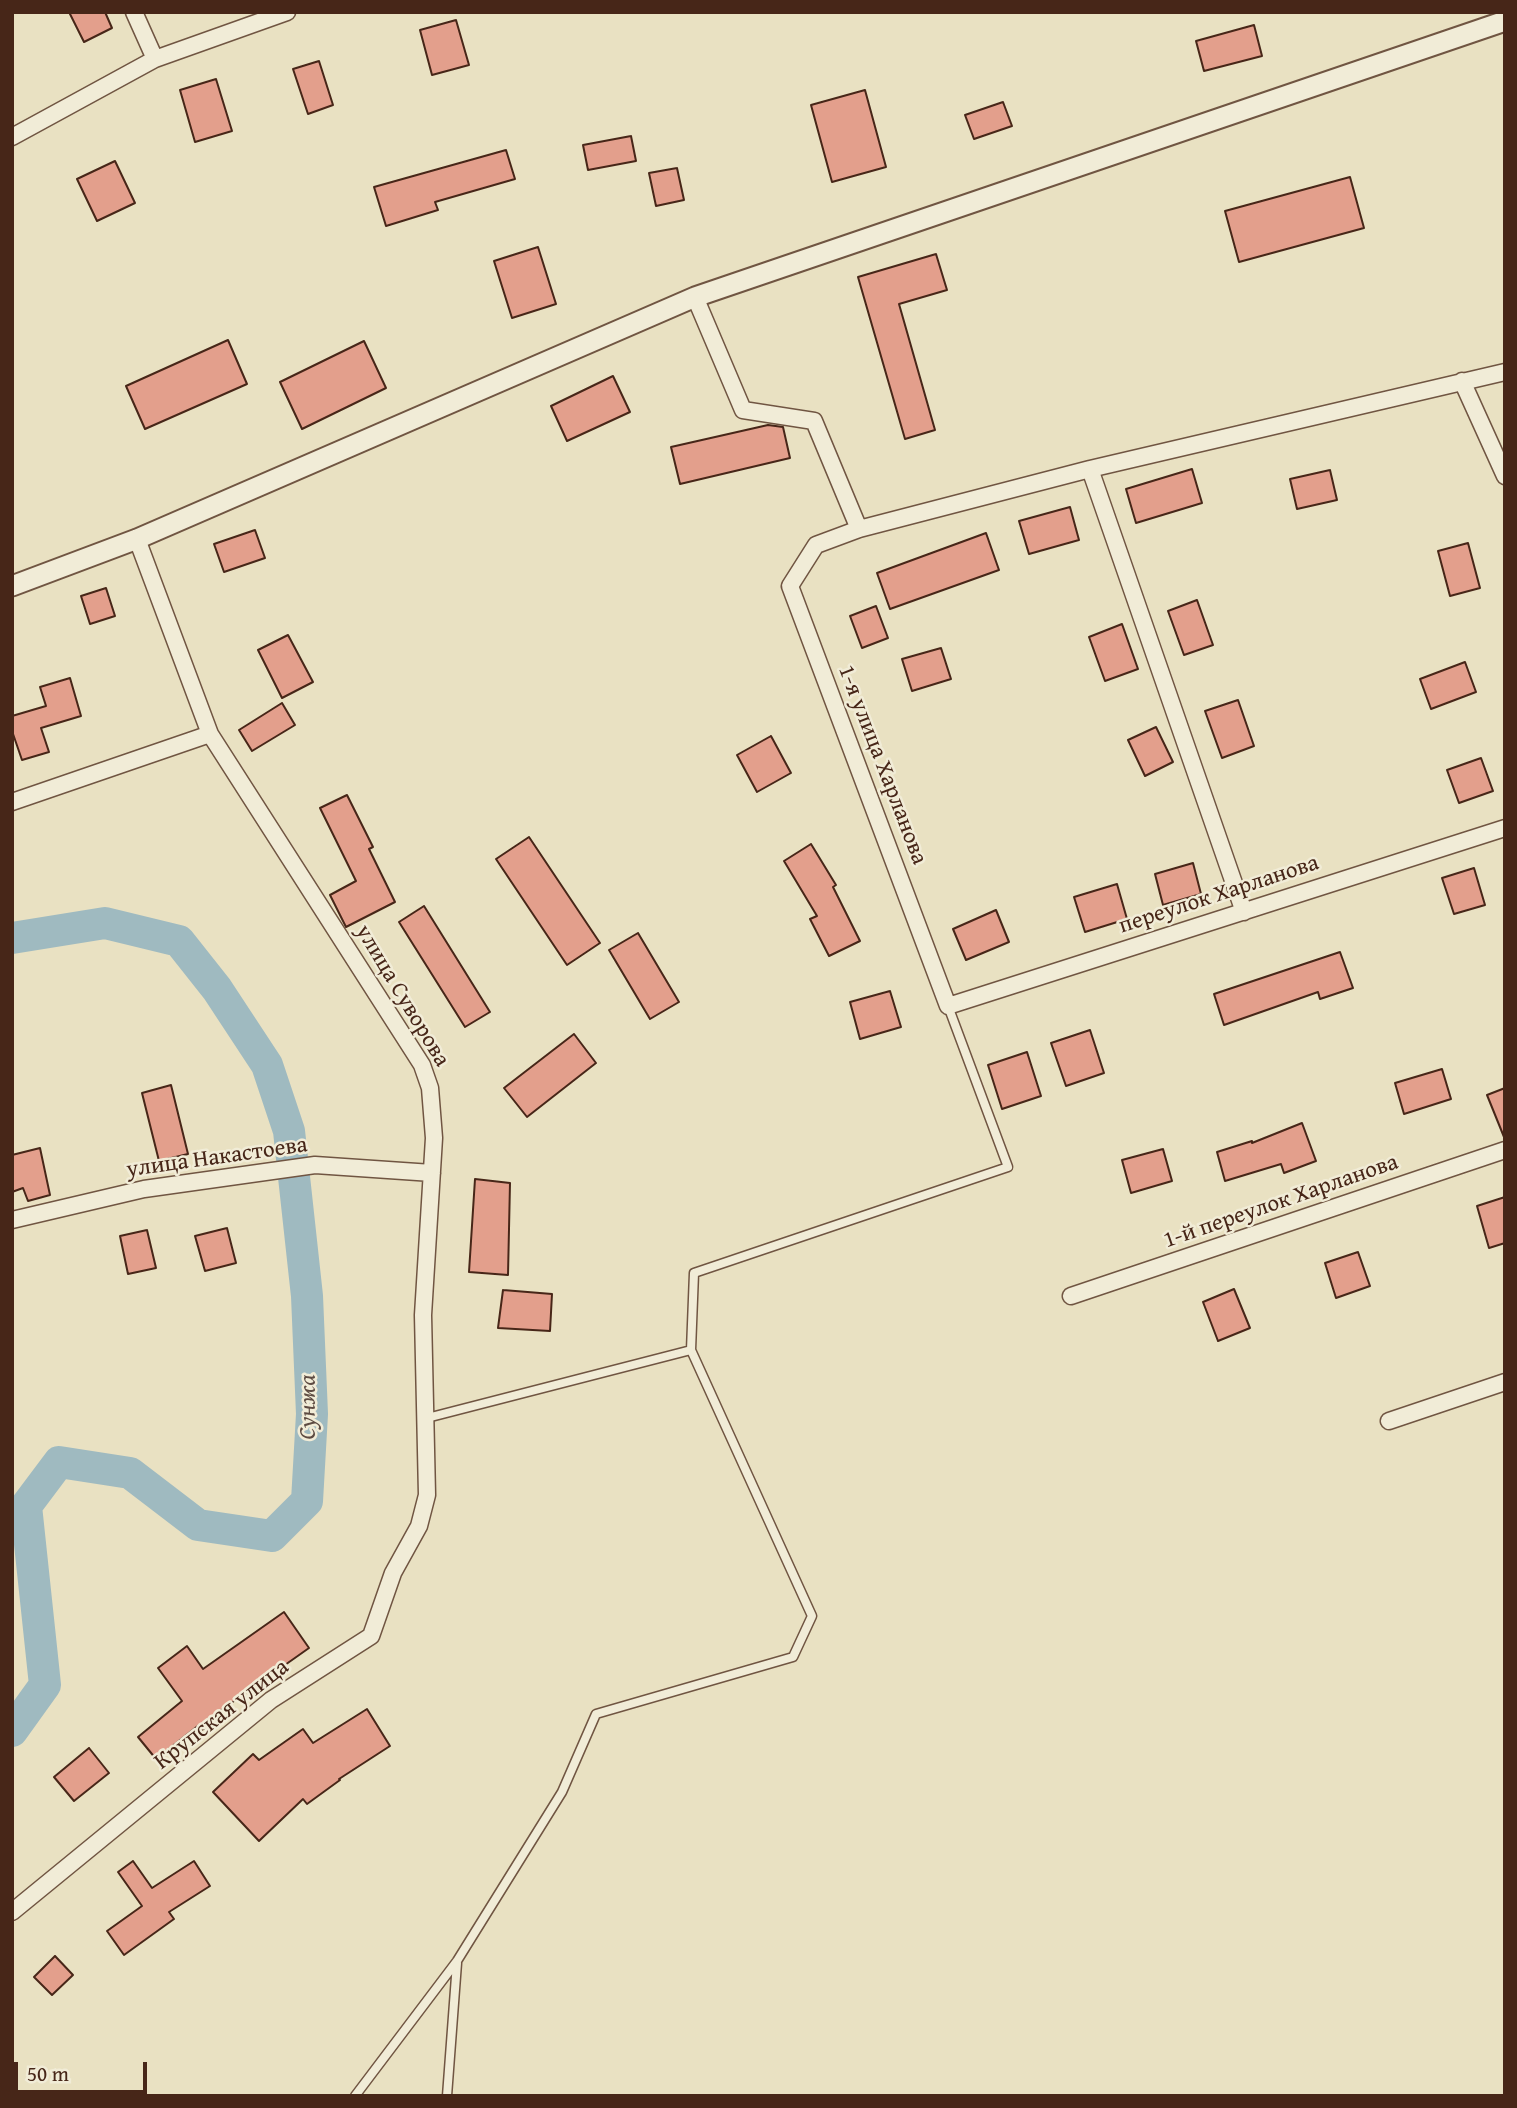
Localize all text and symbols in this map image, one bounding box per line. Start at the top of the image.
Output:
street label: 1-я улица Харланова [831,661,933,869]
street label: переулок Харланова [1116,850,1322,940]
street label: улица Суворова [349,920,455,1072]
street label: улица Накастоева [125,1132,309,1184]
street label: 1-й переулок Харланова [1160,1149,1402,1255]
water label: Сунжа [295,1374,323,1440]
street label: Крупская улица [149,1654,295,1776]
scale bar [18,2048,150,2092]
text: 50 m [27,2058,69,2089]

